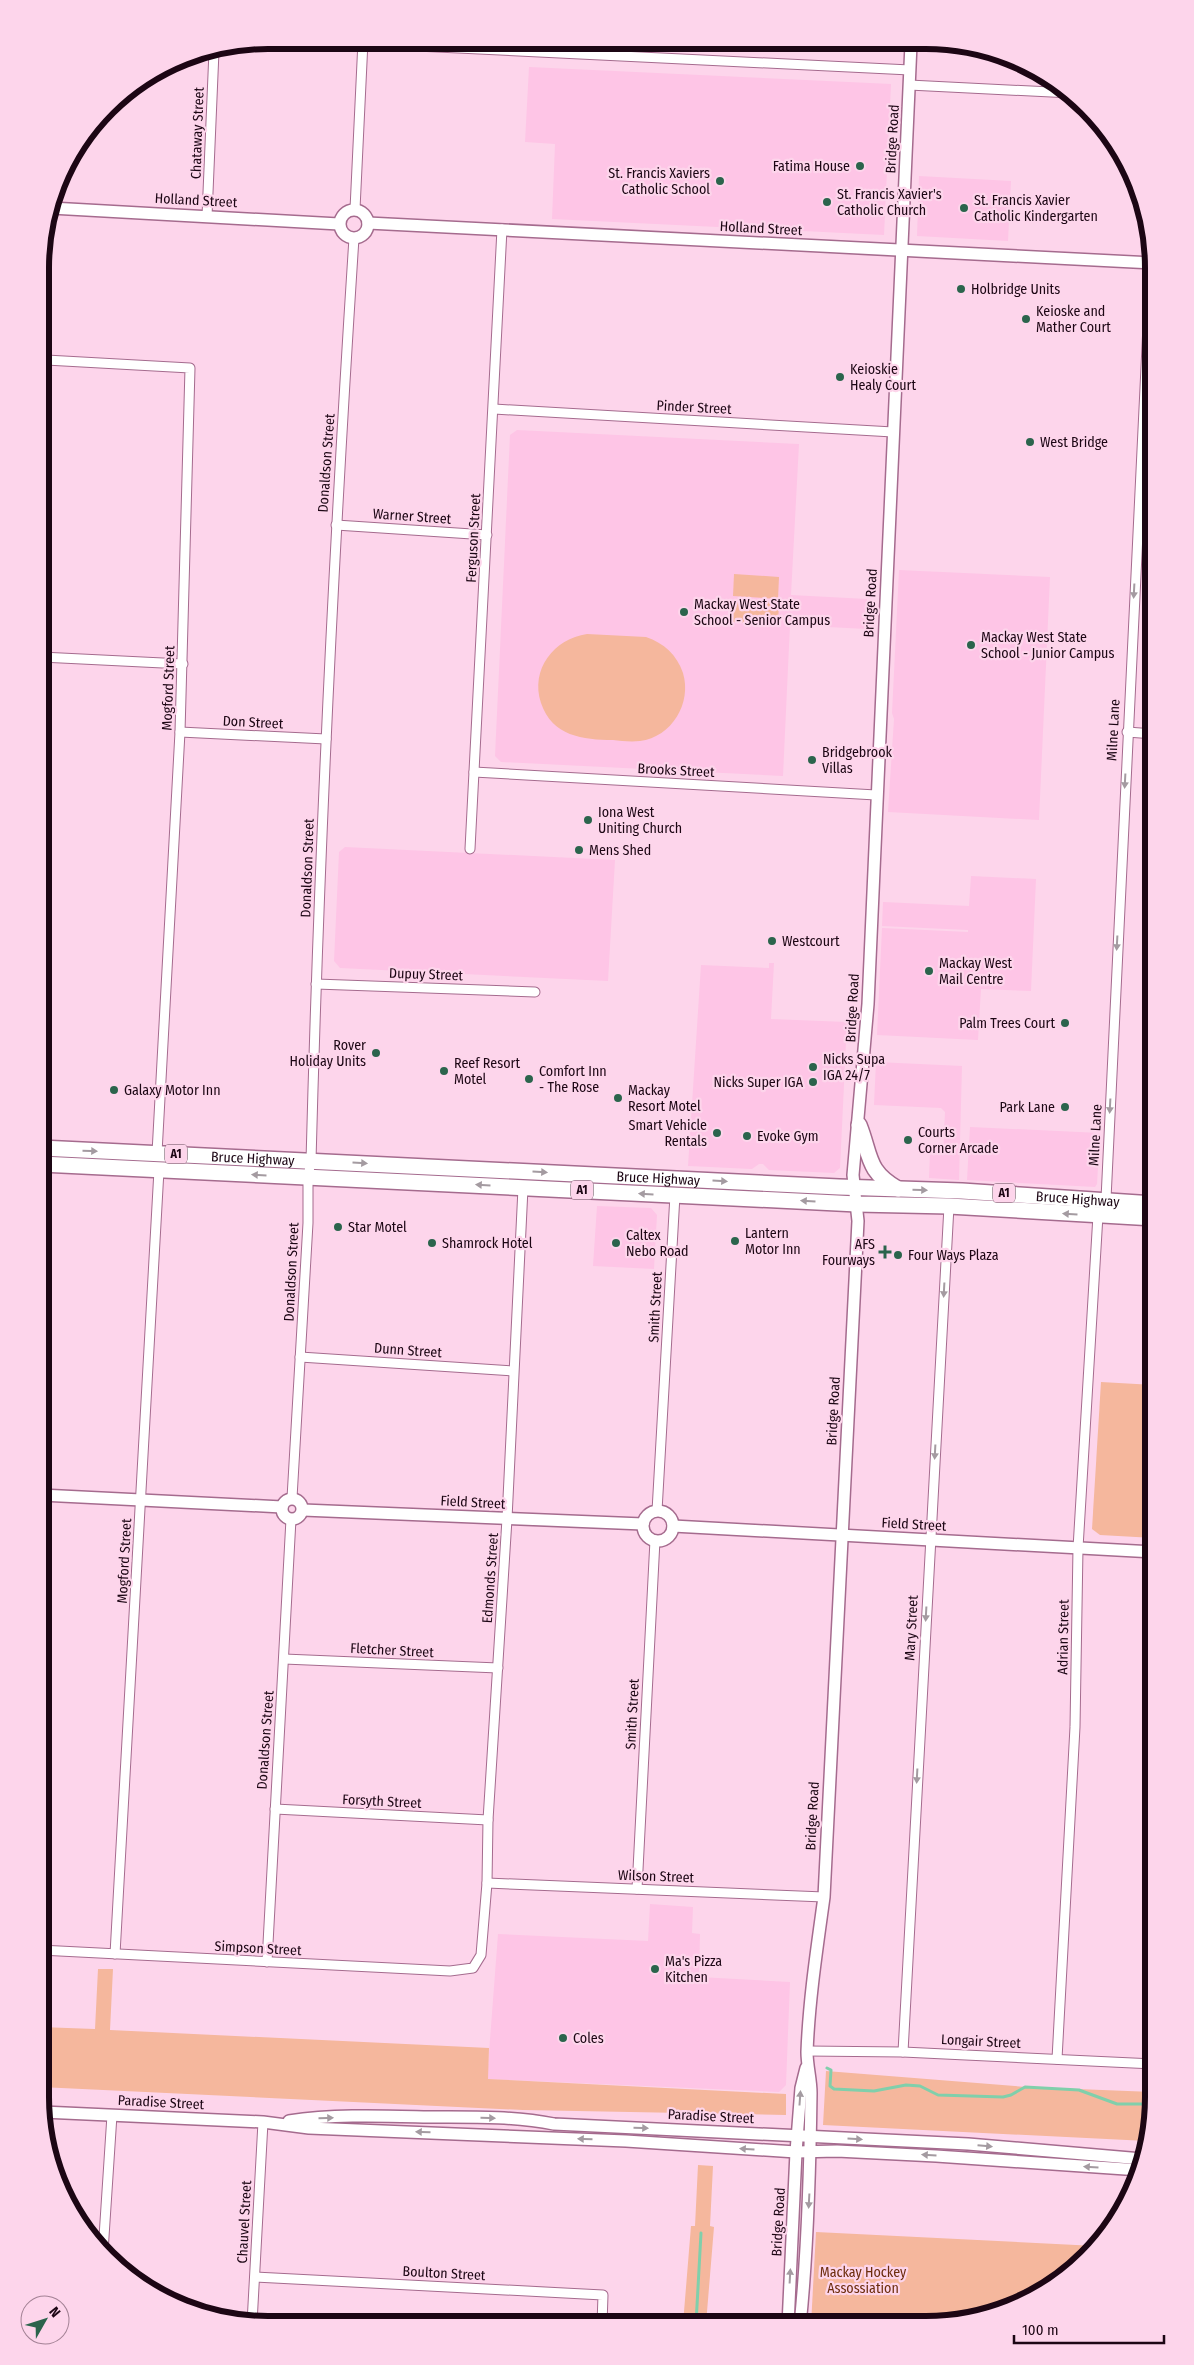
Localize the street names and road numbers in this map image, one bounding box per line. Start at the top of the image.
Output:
street label: Chataway Street [187,86,208,179]
street label: Bridge Road [882,104,903,174]
street label: Holland Street [154,190,238,211]
street label: Holland Street [719,218,803,239]
street label: Pinder Street [656,397,732,418]
street label: Donaldson Street [315,413,338,513]
street label: Ferguson Street [463,493,484,583]
street label: Warner Street [372,505,452,528]
street label: Bridge Road [860,568,881,638]
street label: Mogford Street [159,645,178,731]
street label: Milne Lane [1103,699,1124,761]
street label: Don Street [222,712,284,733]
street label: Brooks Street [637,760,715,781]
street label: Donaldson Street [297,818,318,918]
street label: Dupuy Street [389,965,464,984]
street label: Bridge Road [842,973,863,1043]
street label: Milne Lane [1085,1104,1106,1166]
road number: A1 [165,1144,187,1164]
street label: Bruce Highway [210,1148,296,1169]
street label: Bruce Highway [616,1168,701,1189]
road number: A1 [571,1180,593,1200]
road number: A1 [993,1184,1015,1202]
street label: Bruce Highway [1035,1188,1121,1211]
street label: Donaldson Street [280,1222,303,1322]
street label: Smith Street [645,1271,666,1343]
street label: Dunn Street [373,1340,443,1361]
street label: Bridge Road [823,1376,844,1446]
street label: Field Street [440,1492,506,1513]
street label: Field Street [881,1514,947,1535]
street label: Mogford Street [114,1518,135,1604]
street label: Edmonds Street [479,1532,502,1624]
street label: Mary Street [901,1594,922,1661]
street label: Adrian Street [1054,1599,1073,1675]
street label: Fletcher Street [350,1640,435,1661]
street label: Smith Street [622,1678,643,1750]
street label: Donaldson Street [254,1690,277,1790]
street label: Bridge Road [802,1781,823,1851]
street label: Forsyth Street [342,1791,422,1812]
street label: Wilson Street [618,1867,695,1886]
street label: Simpson Street [214,1938,302,1959]
street label: Longair Street [941,2031,1022,2052]
street label: Paradise Street [117,2092,205,2113]
street label: Paradise Street [667,2106,755,2127]
street label: Chauvel Street [234,2180,255,2264]
street label: Bridge Road [768,2187,789,2257]
street label: Boulton Street [402,2263,486,2284]

